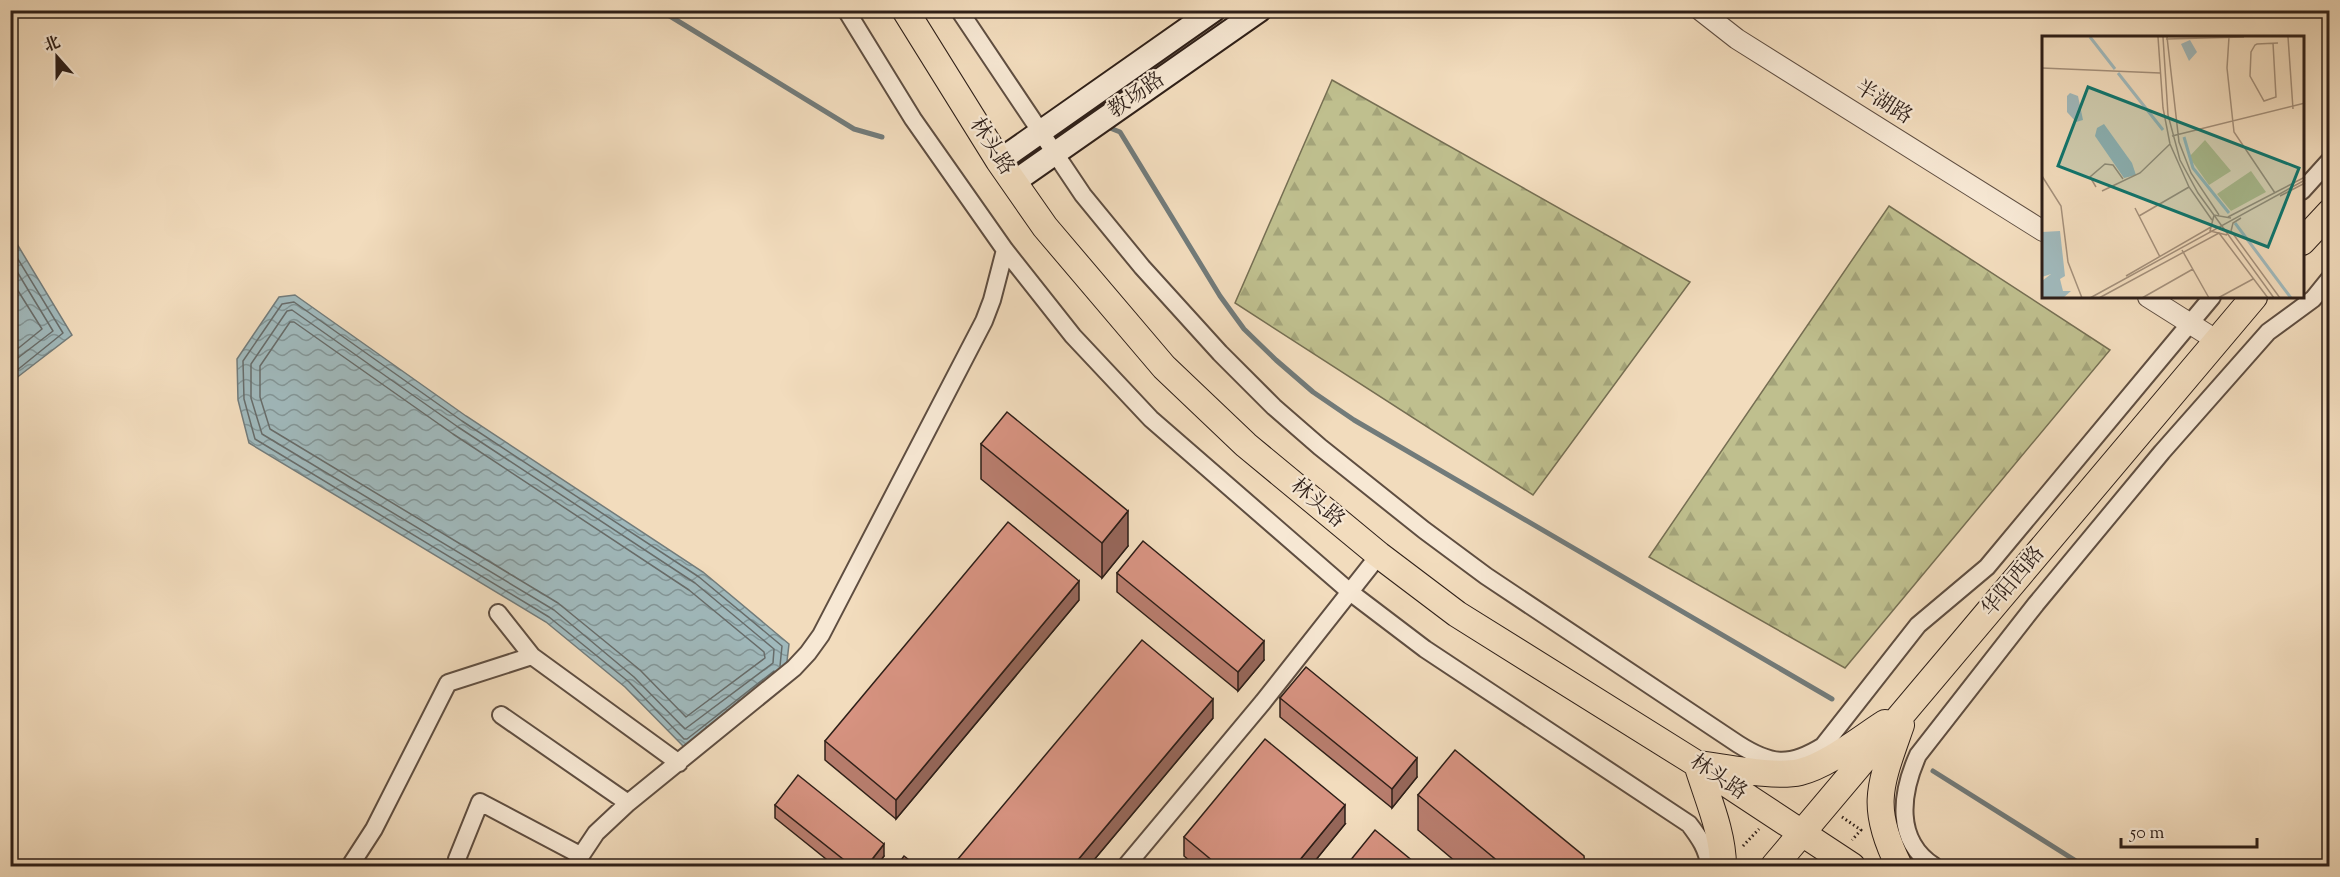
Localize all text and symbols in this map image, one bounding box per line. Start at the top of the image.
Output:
north arrow [27,27,87,87]
text: 北 [41,32,64,59]
inset map [2042,36,2304,298]
street label: 教场路 [1103,66,1171,126]
street label: 半湖路 [1848,74,1918,132]
street label: 林头路 [961,112,1021,182]
street label: 林头路 [1283,472,1351,536]
street label: 华阳西路 [1976,540,2052,624]
street label: 林头路 [1683,748,1753,808]
scale bar [2121,811,2258,849]
text: 50 m [2129,821,2165,847]

